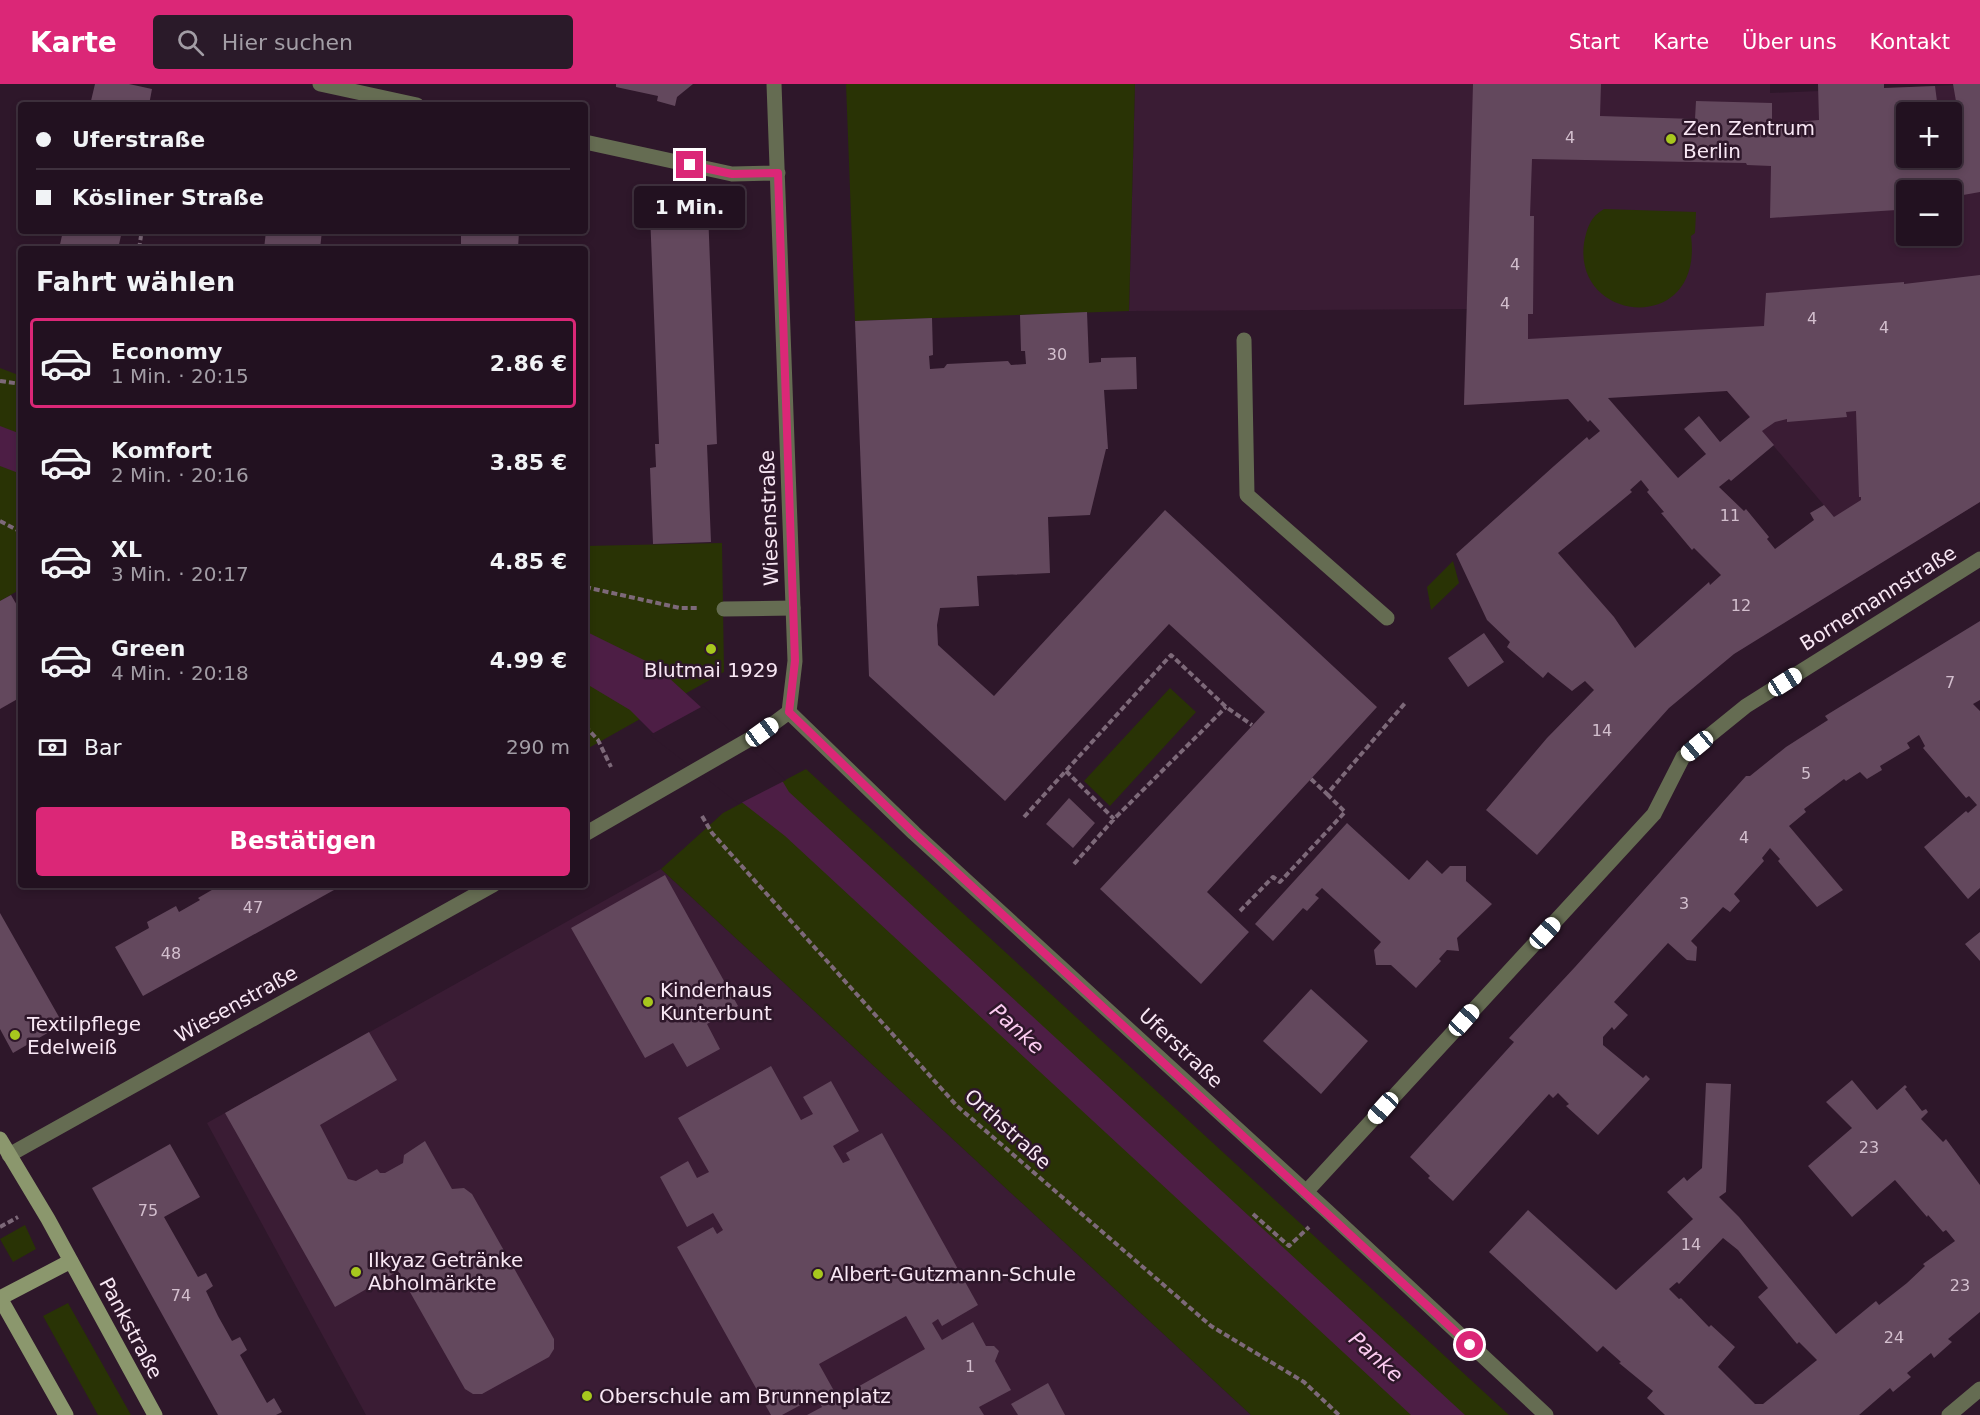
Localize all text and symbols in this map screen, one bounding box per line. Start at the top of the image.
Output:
search box [153,15,573,69]
text: Karte [30,26,117,59]
icon: search [174,26,207,59]
text: Hier suchen [222,30,353,55]
text: Start [1569,30,1620,54]
text: Karte [1653,30,1709,54]
text: Über uns [1742,30,1837,54]
text: Kontakt [1870,30,1950,54]
map controls [1896,102,1962,246]
button: + [1896,102,1962,168]
place label: Zen Zentrum Berlin [1683,116,1815,163]
text: Uferstraße [72,127,205,152]
house number: 4 [1565,128,1575,147]
marker: Zen Zentrum Berlin [1664,132,1678,146]
route end [676,151,703,178]
button: − [1896,180,1962,246]
text: Kösliner Straße [72,185,264,210]
callout: 1 Min. [634,186,746,228]
text: 1 Min. [655,195,724,219]
house number: 4 [1510,255,1520,274]
text: Fahrt wählen [36,266,235,297]
house number: 4 [1500,294,1510,313]
house number: 4 [1807,309,1817,328]
house number: 4 [1879,318,1889,337]
icon: car [39,336,93,390]
text: Economy [111,339,222,364]
house number: 30 [1047,345,1067,364]
text: 2.86 € [490,351,567,376]
text: 1 Min. · 20:15 [111,364,249,388]
icon: car [39,435,93,489]
text: Komfort [111,438,212,463]
street label: Wiesenstraße [755,449,783,587]
text: 3.85 € [490,450,567,475]
text: 2 Min. · 20:16 [111,463,249,487]
house number: 11 [1720,506,1740,525]
icon: car [39,534,93,588]
text: XL [111,537,142,562]
street label: Bornemannstraße [1796,540,1960,656]
text: 4.85 € [490,549,567,574]
text: 3 Min. · 20:17 [111,562,249,586]
house number: 12 [1731,596,1751,615]
icon: car [39,633,93,687]
text: Green [111,636,185,661]
marker: Blutmai 1929 [704,642,718,656]
text: 4.99 € [490,648,567,673]
place label: Blutmai 1929 [644,658,778,682]
text: 4 Min. · 20:18 [111,661,249,685]
car [1765,665,1805,699]
house number: 7 [1945,673,1955,692]
car [742,714,782,750]
house number: 14 [1592,721,1612,740]
car [1677,728,1717,764]
icon: cash [36,731,69,764]
text: Bar [84,735,122,760]
text: 290 m [506,735,570,759]
house number: 5 [1801,764,1811,783]
button: Bestätigen [36,807,570,876]
house number: 4 [1739,828,1749,847]
house number: 3 [1679,894,1689,913]
house number: 47 [243,898,263,917]
car [1526,914,1564,952]
house number: 48 [161,944,181,963]
street label: Wiesenstraße [171,960,301,1048]
place label: Kinderhaus Kunterbunt [660,978,772,1025]
marker: Kinderhaus Kunterbunt [641,995,655,1009]
water label: Panke [985,999,1049,1059]
car [1445,1001,1483,1039]
street label: Uferstraße [1134,1003,1228,1093]
place label: Textilpflege Edelweiß [26,1012,141,1059]
marker: Textilpflege Edelweiß [8,1028,22,1042]
street label: Orthstraße [960,1084,1056,1174]
car [1364,1089,1402,1127]
house number: 23 [1859,1138,1879,1157]
house number: 75 [138,1201,158,1220]
house number: 14 [1681,1235,1701,1254]
place label: Ilkyaz Getränke Abholmärkte [368,1248,523,1295]
place label: Albert-Gutzmann-Schule [830,1262,1076,1286]
marker: Ilkyaz Getränke Abholmärkte [349,1265,363,1279]
marker: Albert-Gutzmann-Schule [811,1267,825,1281]
street label: Pankstraße [94,1273,168,1383]
house number: 23 [1950,1276,1970,1295]
house number: 74 [171,1286,191,1305]
water label: Panke [1344,1327,1408,1387]
house number: 24 [1884,1328,1904,1347]
route start [1456,1331,1483,1358]
house number: 1 [965,1357,975,1376]
place label: Oberschule am Brunnenplatz [599,1384,891,1408]
marker: Oberschule am Brunnenplatz [580,1389,594,1403]

